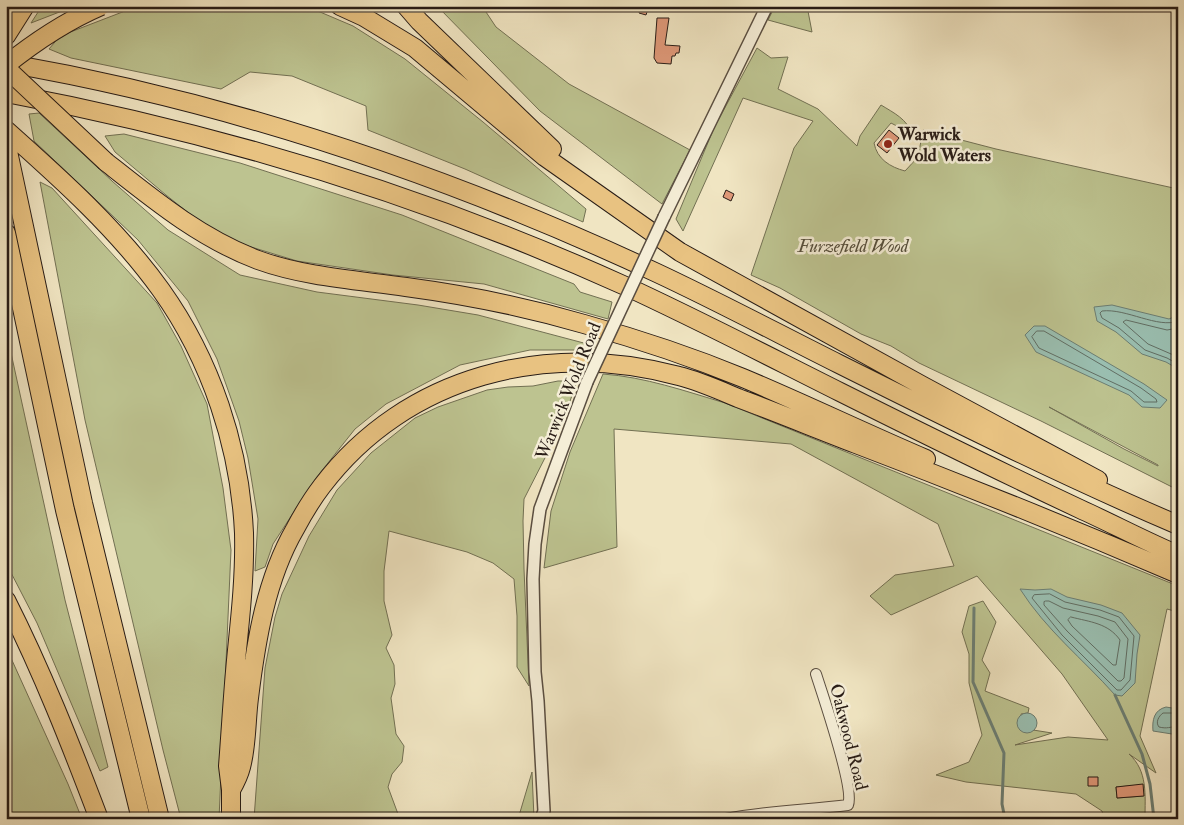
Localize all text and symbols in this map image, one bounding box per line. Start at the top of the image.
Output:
place label: Warwick Wold Waters [897,123,991,167]
marker: Warwick Wold Waters [882,138,894,150]
park label: Furzefield Wood [797,235,910,258]
street label: Warwick Wold Road [530,319,607,464]
street label: Oakwood Road [824,681,873,793]

